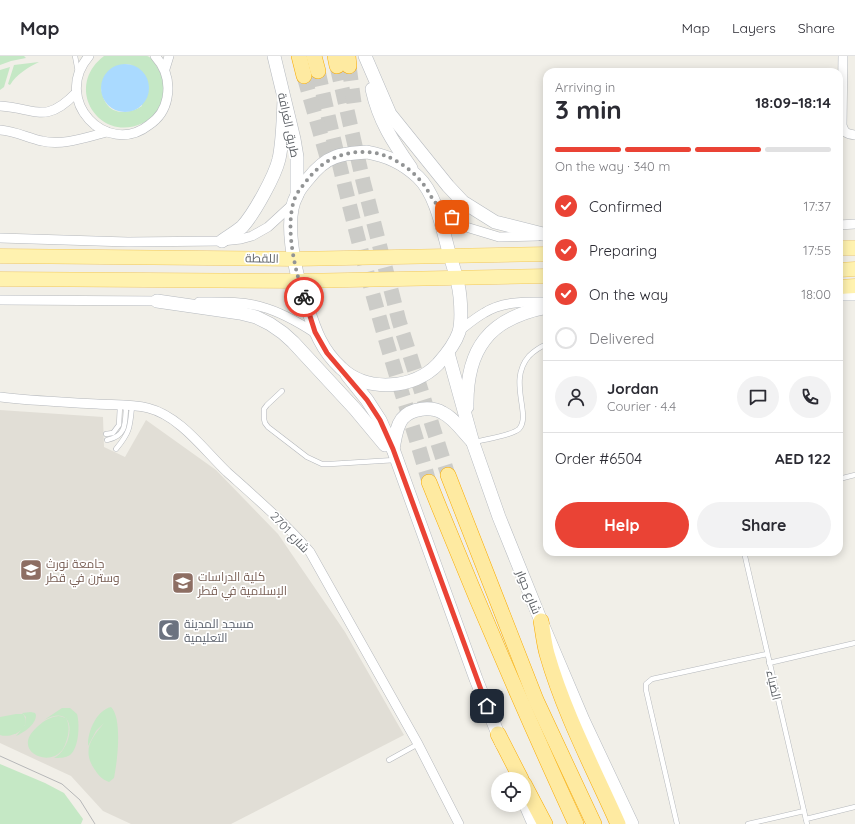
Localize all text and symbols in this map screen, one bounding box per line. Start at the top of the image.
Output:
text: Map [20,16,59,40]
text: Map [681,19,710,37]
text: Layers [732,19,776,37]
text: Share [798,19,835,37]
text: Arriving in [555,79,615,95]
street label: طريق الغرافة [275,91,303,159]
text: 3 min [555,93,622,126]
text: 18:09–18:14 [755,93,831,112]
text: On the way · 340 m [555,158,670,174]
icon: check [555,195,577,217]
text: Confirmed [589,197,662,216]
text: 17:37 [804,198,831,214]
pin [435,200,469,234]
icon: bag [441,206,463,228]
icon: check [555,239,577,261]
text: Preparing [589,241,657,260]
text: 17:55 [803,242,831,258]
street label: اللقطة [245,250,279,266]
courier [284,277,324,317]
icon: check [555,283,577,305]
text: On the way [589,285,668,304]
icon: bike [293,286,315,308]
text: 18:00 [801,286,831,302]
text: Delivered [589,329,654,348]
button: person [555,376,597,418]
button: chat [737,376,779,418]
button: phone [789,376,831,418]
text: Jordan [607,379,659,398]
text: Courier · 4.4 [607,398,676,414]
text: Order #6504 [555,449,642,468]
text: AED 122 [775,449,831,468]
button: Help [555,502,689,548]
button: Share [697,502,831,548]
street label: شارع 2701 [266,508,313,556]
place label: جامعة نورث وسترن في قطر [45,556,120,588]
school or university icon: جامعة نورث وسترن في قطر [18,557,44,583]
street label: شارع حوار [512,567,545,617]
place label: كلية الدراسات الإسلامية في قطر [197,569,287,601]
school or university icon: كلية الدراسات الإسلامية في قطر [170,570,196,596]
place label: مسجد المدينة التعليمية [184,616,254,645]
mosque icon: مسجد المدينة التعليمية [156,617,182,643]
street label: الضياء [763,669,785,701]
pin [470,689,504,723]
icon: home [476,695,498,717]
map controls [491,772,531,812]
button: locate [491,772,531,812]

